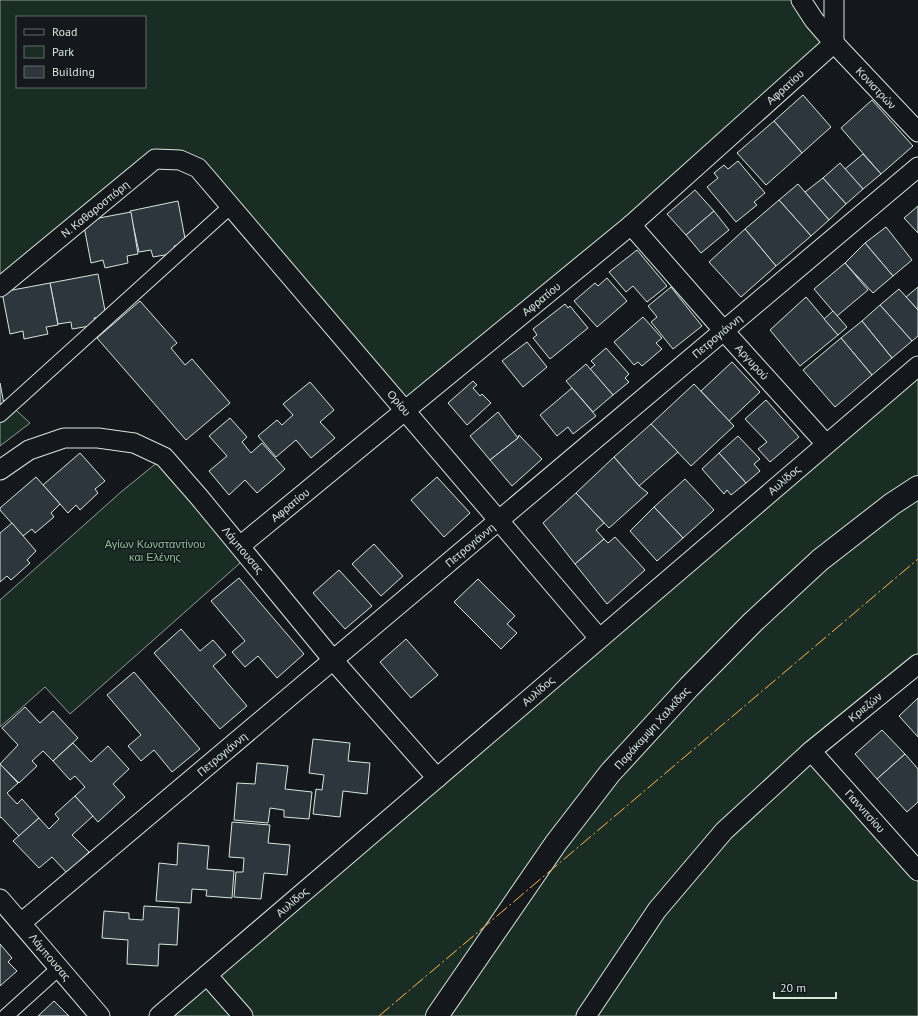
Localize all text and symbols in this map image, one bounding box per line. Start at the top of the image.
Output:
legend [16,16,146,88]
text: Road [52,24,77,39]
text: Park [52,44,74,59]
text: Building [52,64,95,79]
street label: Κονιστρών [853,64,899,112]
street label: Αφρατίου [763,66,807,108]
street label: Ν. Καθαροσπόρη [58,177,132,241]
street label: Αφρατίου [519,279,563,319]
street label: Πετρογιάννη [689,311,745,361]
street label: Αργυρού [732,341,772,383]
street label: Ορίου [384,387,414,419]
street label: Αυλίδος [765,462,803,498]
street label: Αφρατίου [268,485,312,525]
street label: Πετρογιάννη [442,520,498,570]
street label: Λάμπουσας [219,523,267,577]
park label: Αγίων Κωνσταντίνου και Ελένης [105,537,205,564]
street label: Αυλίδος [519,673,557,709]
street label: Παράκαμψη Χαλκίδας [611,684,693,772]
street label: Κριεζών [845,689,885,725]
street label: Πετρογιάννη [194,729,250,779]
street label: Γιαννιτσίου [842,786,888,836]
street label: Αυλίδος [273,884,311,920]
street label: Λάμπουσας [26,930,74,984]
scale bar [774,974,836,1000]
text: 20 m [780,980,806,995]

